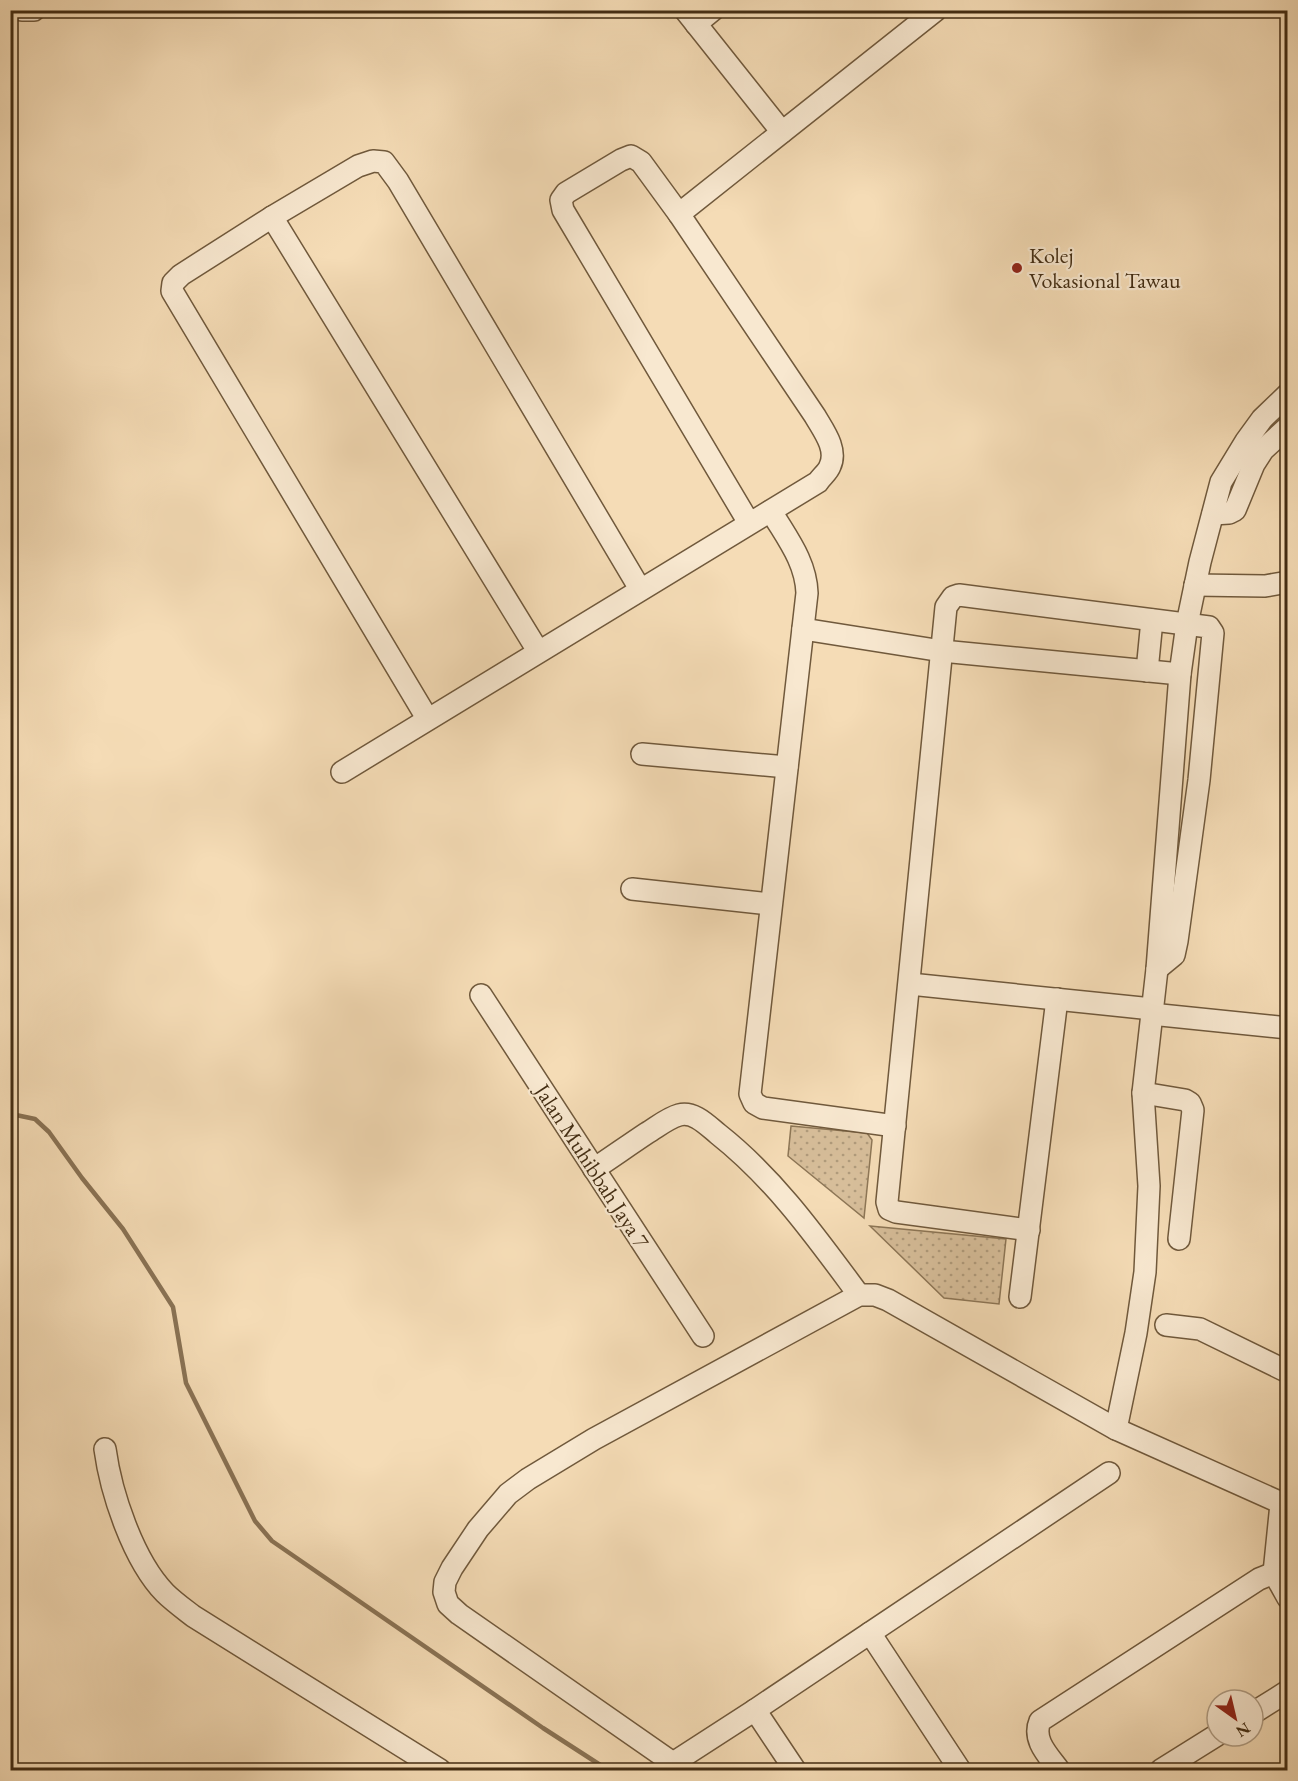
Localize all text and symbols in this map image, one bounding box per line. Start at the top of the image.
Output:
place label: Kolej Vokasional Tawau [1029,241,1181,295]
marker: Kolej Vokasional Tawau [1010,261,1024,275]
street label: Jalan Muhibbah Jaya 7 [527,1077,656,1254]
north arrow [1205,1688,1265,1748]
text: N [1232,1718,1254,1742]

